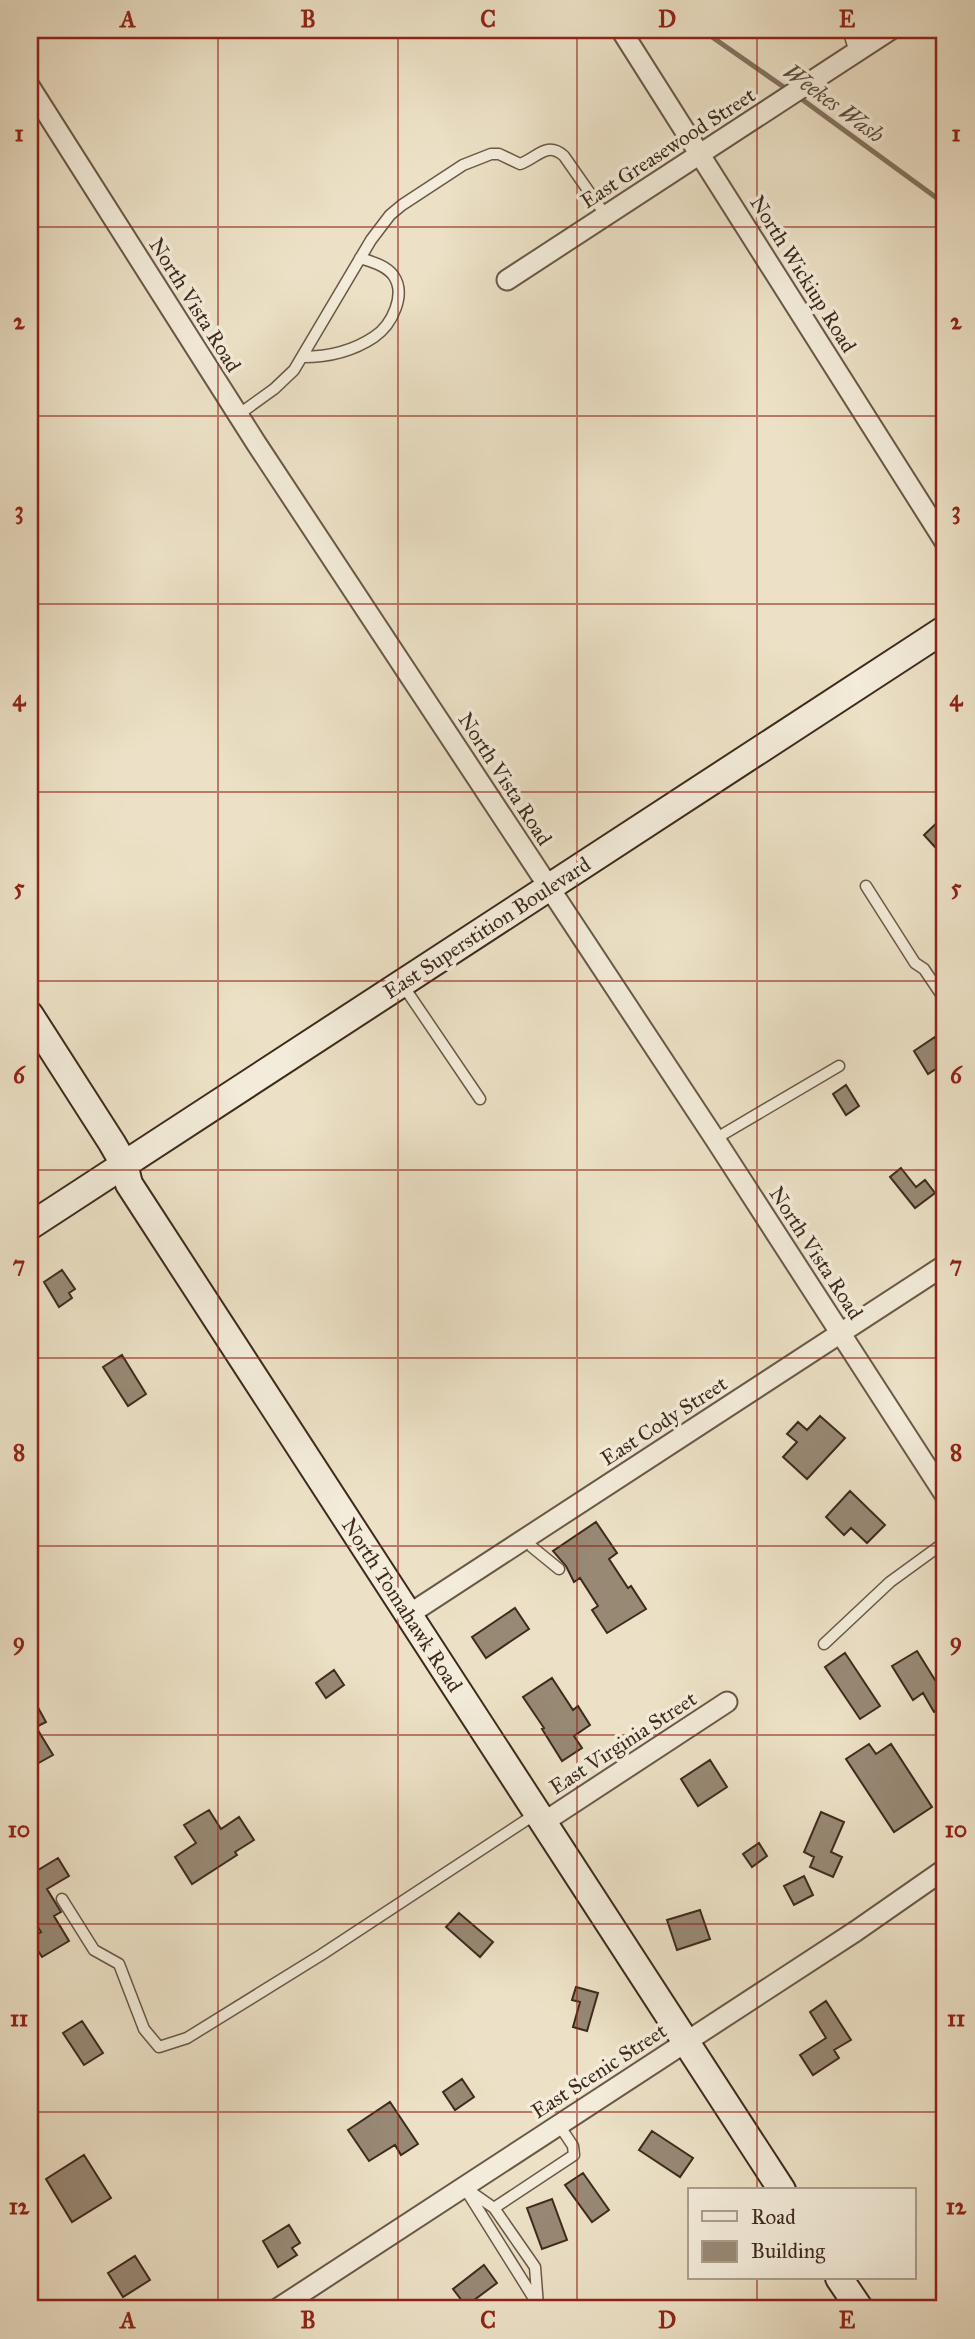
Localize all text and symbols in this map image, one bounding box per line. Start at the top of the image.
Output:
text: A [118,5,136,33]
text: B [300,5,316,33]
text: C [480,5,496,33]
text: D [658,5,676,33]
text: E [839,5,856,33]
water label: Weekes Wash [778,57,890,149]
street label: East Greasewood Street [576,82,761,214]
text: 1 [14,119,24,147]
text: 1 [951,119,961,147]
street label: North Wickiup Road [744,191,862,358]
street label: North Vista Road [143,233,247,377]
text: 2 [13,307,25,335]
text: 2 [950,307,962,335]
text: 3 [14,496,24,525]
text: 3 [951,496,961,525]
text: 4 [13,684,27,712]
text: 4 [950,684,964,712]
street label: North Vista Road [452,708,558,851]
street label: East Superstition Boulevard [379,851,596,1005]
text: 5 [14,873,25,901]
text: 5 [951,873,962,901]
text: 6 [13,1061,26,1089]
text: 6 [950,1061,963,1089]
street label: North Vista Road [763,1182,869,1325]
text: 7 [13,1250,25,1278]
text: 7 [950,1250,962,1278]
street label: East Cody Street [596,1370,733,1472]
text: 8 [13,1438,25,1466]
text: 8 [950,1438,962,1466]
street label: North Tomahawk Road [336,1513,468,1697]
text: 9 [13,1627,25,1656]
text: 9 [950,1627,962,1656]
street label: East Virginia Street [545,1685,702,1800]
text: 10 [8,1815,30,1843]
text: 10 [945,1815,967,1843]
text: 11 [10,2004,28,2032]
text: 11 [947,2004,965,2032]
street label: East Scenic Street [527,2017,672,2124]
legend [688,2188,916,2280]
text: 12 [9,2192,30,2220]
text: 12 [946,2192,967,2220]
text: Road [751,2204,796,2230]
text: Building [751,2238,825,2264]
text: A [118,2306,136,2334]
text: B [300,2306,316,2334]
text: C [480,2306,496,2334]
text: D [658,2306,676,2334]
text: E [839,2306,856,2334]

